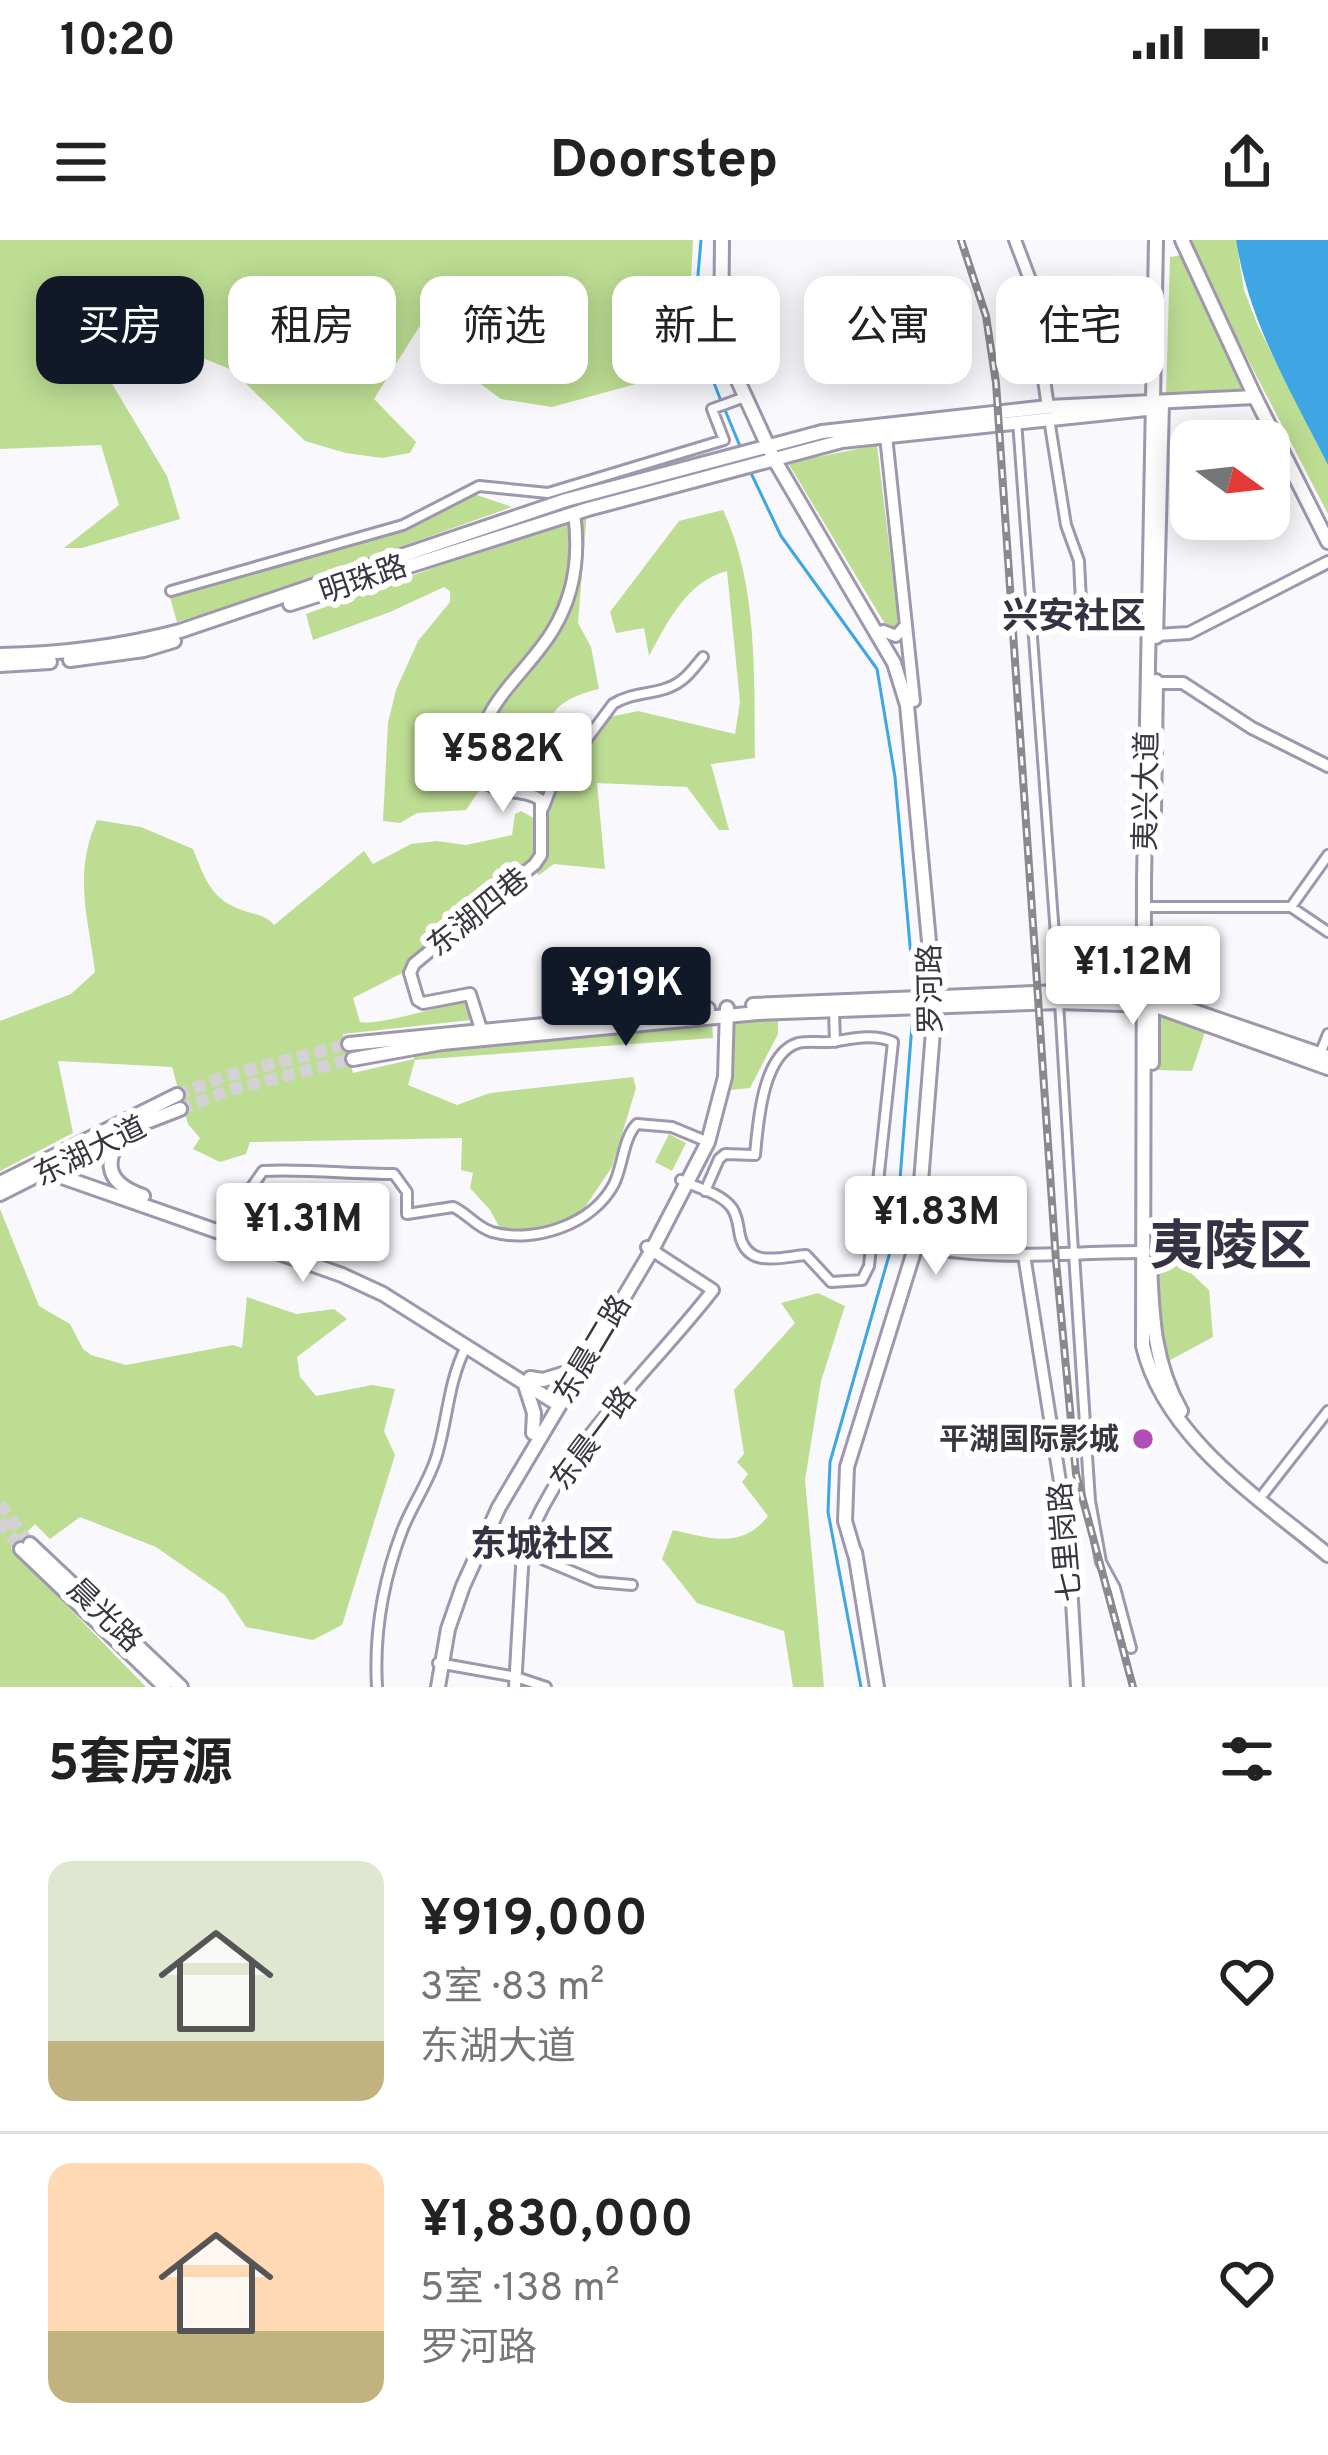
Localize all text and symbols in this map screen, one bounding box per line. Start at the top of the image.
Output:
text: 10:20 [60,14,176,71]
text: Doorstep [550,128,778,197]
icon: menu [48,129,114,195]
icon: share [1214,129,1280,195]
chip: 买房 [36,276,204,384]
chip: 租房 [228,276,396,384]
chip: 筛选 [420,276,588,384]
chip: 新上 [612,276,780,384]
chip: 公寓 [804,276,972,384]
chip: 住宅 [996,276,1164,384]
north arrow [1170,420,1290,540]
map controls [1170,420,1290,540]
street label: 明珠路 [315,549,412,614]
district label: 兴安社区 [1002,596,1146,642]
pin: ¥582K [419,713,587,815]
text: ¥582K [442,727,564,776]
street label: 夷兴大道 [1129,731,1168,851]
street label: 东湖四巷 [421,862,538,966]
pin: ¥1.12M [1035,926,1231,1028]
text: ¥1.12M [1073,940,1193,989]
street label: 罗河路 [913,944,952,1034]
pin: ¥919K [542,947,710,1049]
text: ¥919K [569,961,683,1010]
street label: 东湖大道 [29,1110,153,1196]
pin: ¥1.83M [838,1176,1034,1278]
pin: ¥1.31M [205,1183,401,1285]
text: ¥1.83M [872,1190,1000,1239]
text: ¥1.31M [243,1197,363,1246]
district label: 夷陵区 [1150,1216,1312,1285]
street label: 东晨二路 [547,1289,641,1411]
street label: 东晨一路 [544,1380,646,1499]
place label: 平湖国际影城 [939,1423,1119,1460]
marker: 平湖国际影城 [1130,1426,1156,1452]
street label: 七里岗路 [1044,1480,1091,1603]
district label: 东城社区 [470,1524,614,1570]
street label: 晨光路 [58,1572,148,1661]
icon: filters [1214,1726,1280,1792]
text: 5套房源 [48,1734,232,1799]
text: ¥919,000 [420,1889,648,1954]
icon: home [144,1909,288,2053]
icon: heart [1214,1948,1280,2014]
text: 3室 · 83 m² [420,1965,604,2014]
text: 东湖大道 [420,2025,576,2074]
text: ¥1,830,000 [420,2190,694,2255]
icon: home [144,2211,288,2355]
icon: heart [1214,2250,1280,2316]
text: 5室 · 138 m² [420,2266,620,2315]
text: 罗河路 [420,2326,537,2375]

